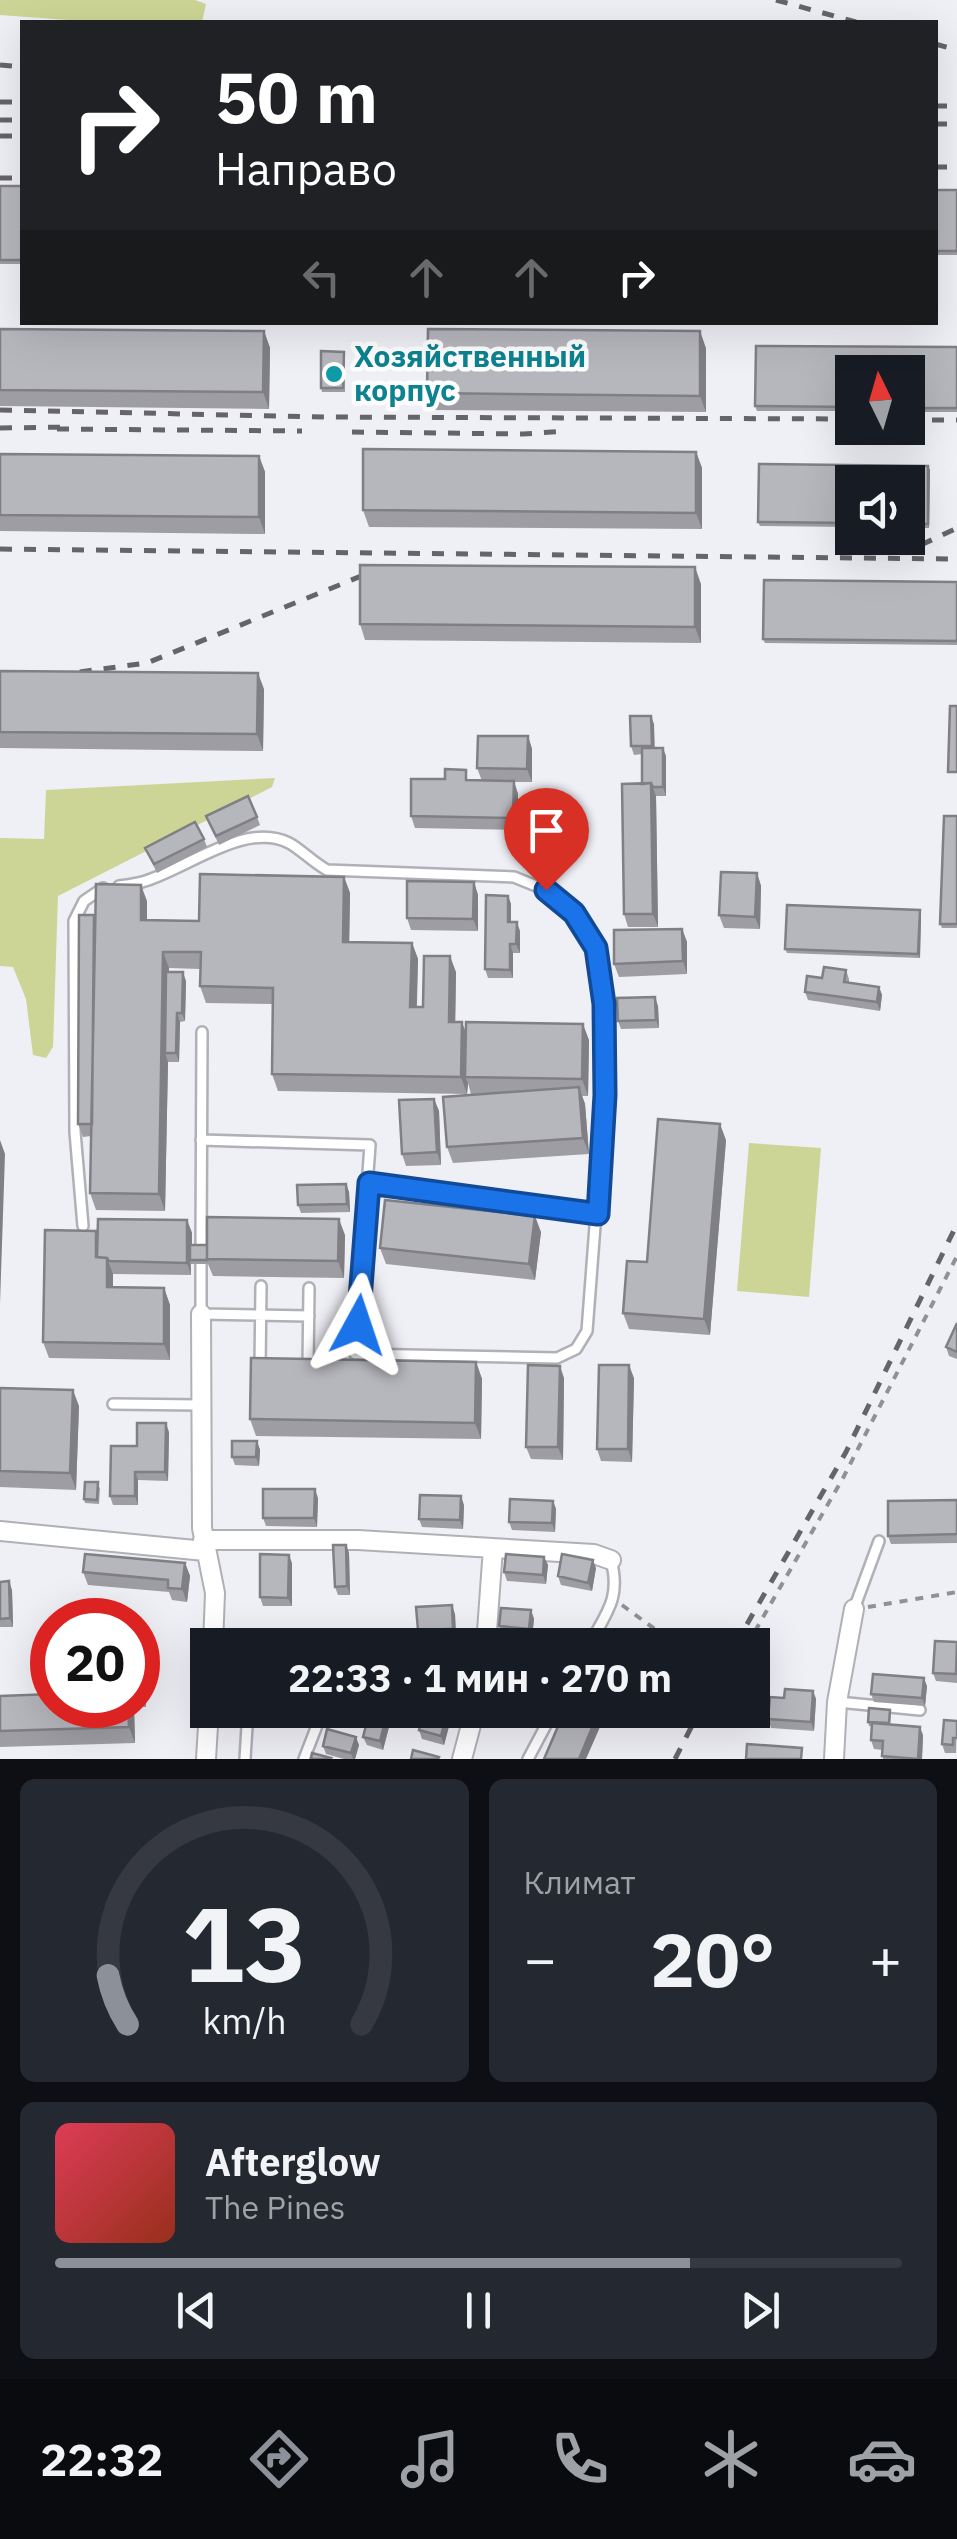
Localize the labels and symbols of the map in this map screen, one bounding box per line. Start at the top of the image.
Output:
place label: Хозяйственный корпус [354,336,586,409]
north arrow [835,355,925,445]
marker: Хозяйственный корпус [323,363,345,385]
pin [504,788,589,891]
position arrow [306,1273,410,1377]
speed limit sign: 20 [30,1598,160,1728]

